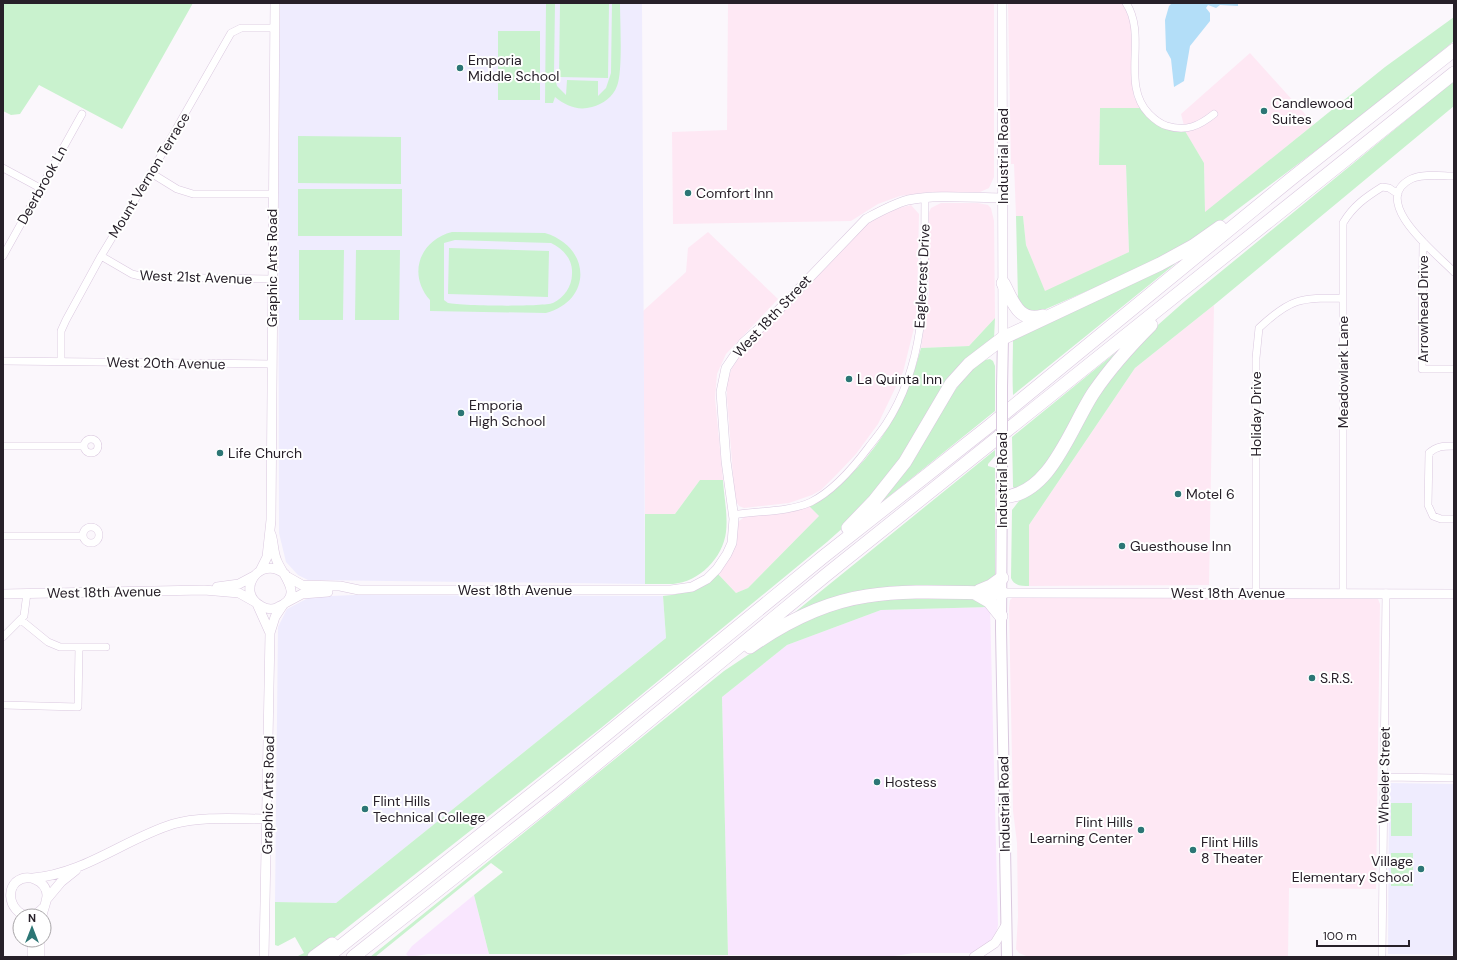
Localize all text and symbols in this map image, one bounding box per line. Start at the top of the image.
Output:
place label: Emporia Middle School [468,51,559,85]
marker: Emporia Middle School [455,63,465,73]
place label: Candlewood Suites [1272,94,1353,128]
marker: Candlewood Suites [1259,106,1269,116]
street label: Industrial Road [994,108,1012,204]
street label: Mount Vernon Terrace [104,109,194,241]
street label: Deerbrook Ln [13,143,71,227]
place label: Comfort Inn [696,184,773,202]
marker: Comfort Inn [683,188,693,198]
street label: Graphic Arts Road [263,209,281,327]
street label: Eaglecrest Drive [910,223,934,329]
street label: Arrowhead Drive [1414,255,1432,363]
street label: West 21st Avenue [139,266,253,288]
street label: West 18th Street [729,271,815,361]
street label: Meadowlark Lane [1334,316,1352,428]
street label: West 20th Avenue [106,353,226,373]
place label: La Quinta Inn [857,370,942,388]
street label: Holiday Drive [1247,371,1265,457]
marker: La Quinta Inn [844,374,854,384]
place label: Emporia High School [469,396,545,430]
marker: Emporia High School [456,408,466,418]
street label: Industrial Road [993,432,1011,528]
place label: Life Church [228,444,302,462]
marker: Life Church [215,448,225,458]
place label: Motel 6 [1186,485,1235,503]
marker: Motel 6 [1173,489,1183,499]
place label: Guesthouse Inn [1130,537,1231,555]
marker: Guesthouse Inn [1117,541,1127,551]
street label: West 18th Avenue [458,581,572,599]
street label: West 18th Avenue [47,582,161,602]
street label: West 18th Avenue [1171,584,1285,602]
place label: S.R.S. [1320,669,1353,687]
marker: S.R.S. [1307,673,1317,683]
street label: Wheeler Street [1374,726,1394,824]
street label: Graphic Arts Road [258,736,278,854]
street label: Industrial Road [994,756,1014,852]
place label: Hostess [885,773,937,791]
marker: Hostess [872,777,882,787]
place label: Flint Hills Technical College [373,792,485,826]
marker: Flint Hills Technical College [360,804,370,814]
place label: Flint Hills Learning Center [1030,813,1133,847]
marker: Flint Hills Learning Center [1136,825,1146,835]
place label: Flint Hills 8 Theater [1201,833,1263,867]
marker: Flint Hills 8 Theater [1188,845,1198,855]
place label: Village Elementary School [1292,852,1413,886]
marker: Village Elementary School [1416,864,1426,874]
north arrow [12,908,52,948]
text: N [28,911,36,925]
scale bar [1317,922,1409,948]
text: 100 m [1323,928,1357,944]

